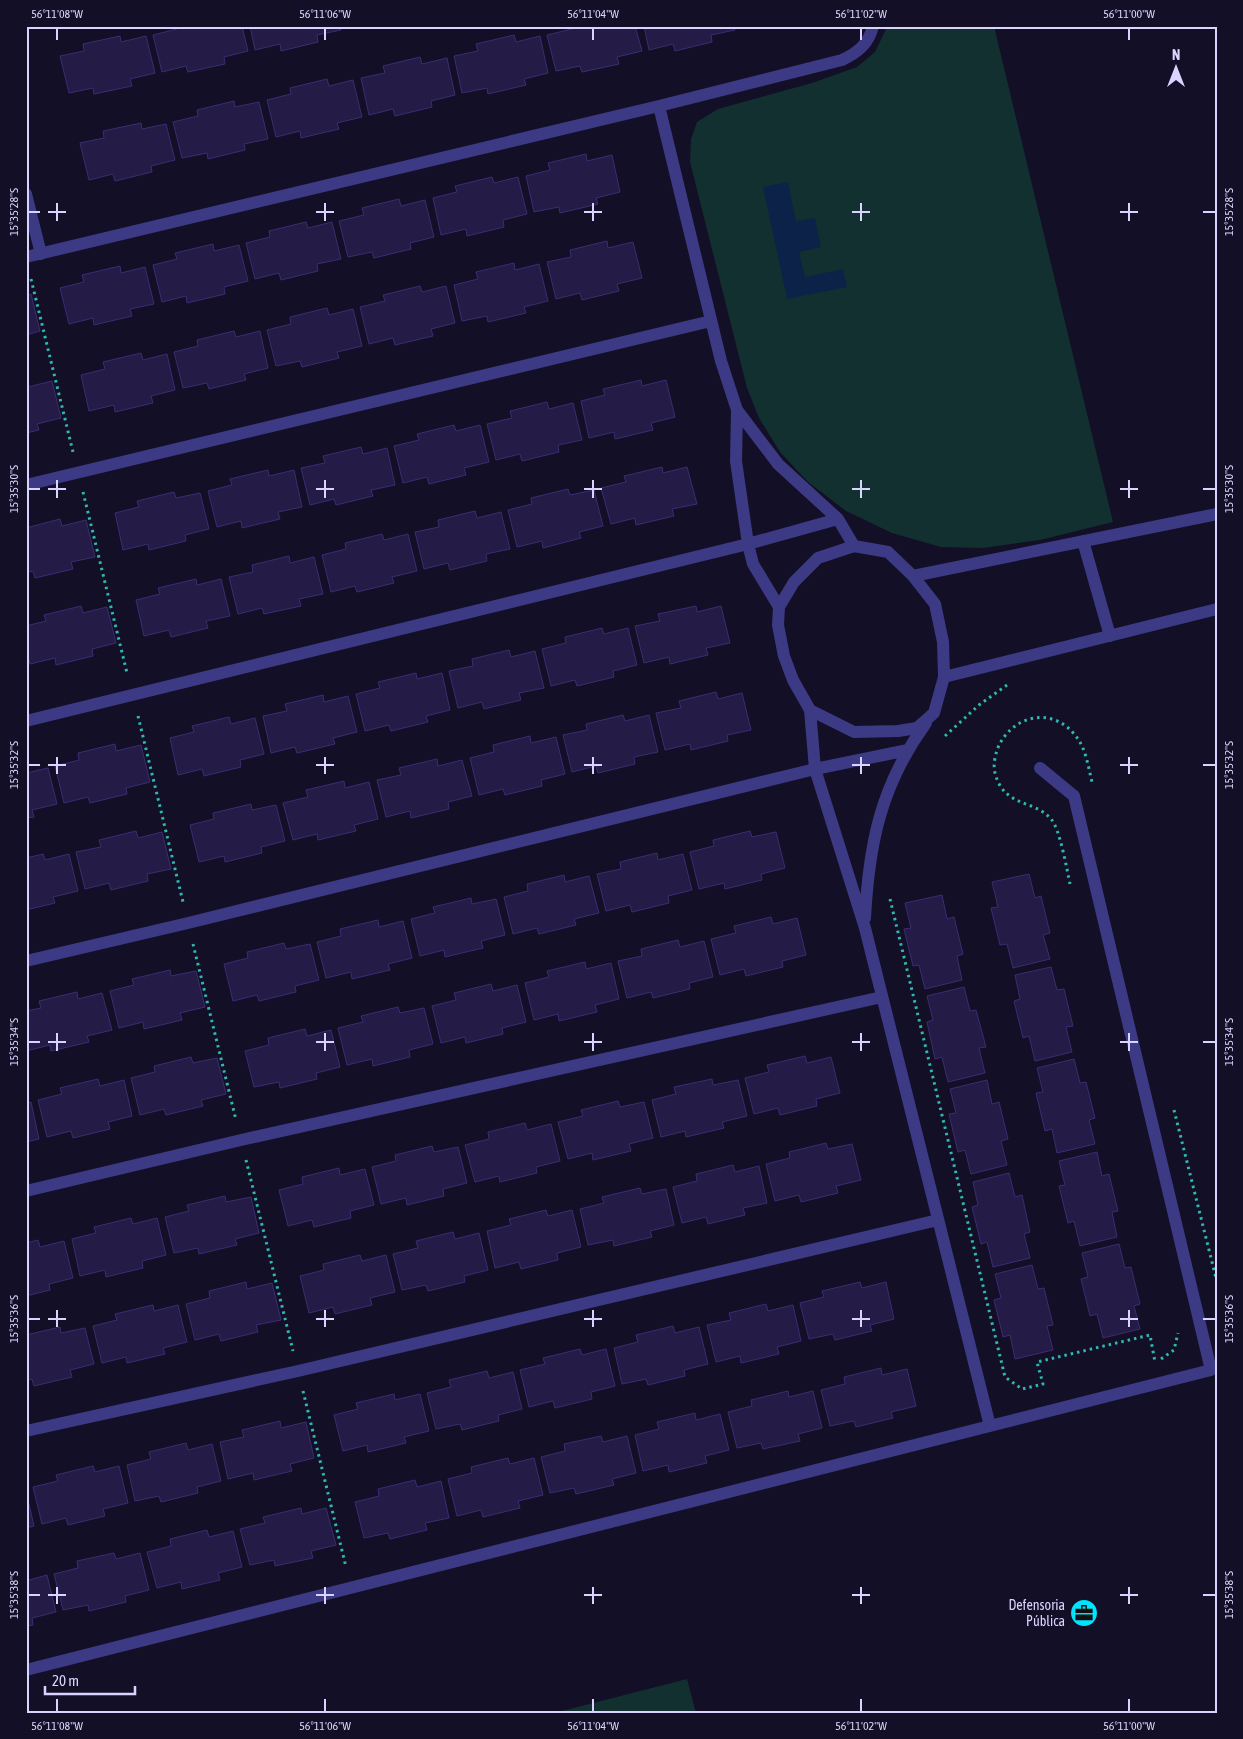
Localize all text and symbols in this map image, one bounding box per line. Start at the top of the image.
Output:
text: 56°11'08"W [31,7,83,21]
text: 56°11'06"W [299,7,351,21]
text: 56°11'04"W [567,7,619,21]
text: 56°11'02"W [835,7,887,21]
text: 56°11'00"W [1103,7,1155,21]
north arrow [1150,42,1200,92]
text: N [1172,47,1180,63]
text: 15°35'28"S [7,188,21,236]
text: 15°35'28"S [1222,188,1236,236]
text: 15°35'30"S [7,465,21,513]
text: 15°35'30"S [1222,465,1236,513]
text: 15°35'32"S [7,741,21,789]
text: 15°35'32"S [1222,741,1236,789]
text: 15°35'34"S [7,1018,21,1066]
text: 15°35'34"S [1222,1018,1236,1066]
text: 15°35'36"S [7,1295,21,1343]
text: 15°35'36"S [1222,1295,1236,1343]
text: 15°35'38"S [7,1571,21,1619]
text: 15°35'38"S [1222,1571,1236,1619]
place label: Defensoria Pública [1008,1597,1065,1629]
office icon: Defensoria Pública [1069,1598,1099,1628]
scale bar [45,1664,135,1696]
text: 20 m [52,1672,79,1689]
text: 56°11'08"W [31,1719,83,1733]
text: 56°11'06"W [299,1719,351,1733]
text: 56°11'04"W [567,1719,619,1733]
text: 56°11'02"W [835,1719,887,1733]
text: 56°11'00"W [1103,1719,1155,1733]

